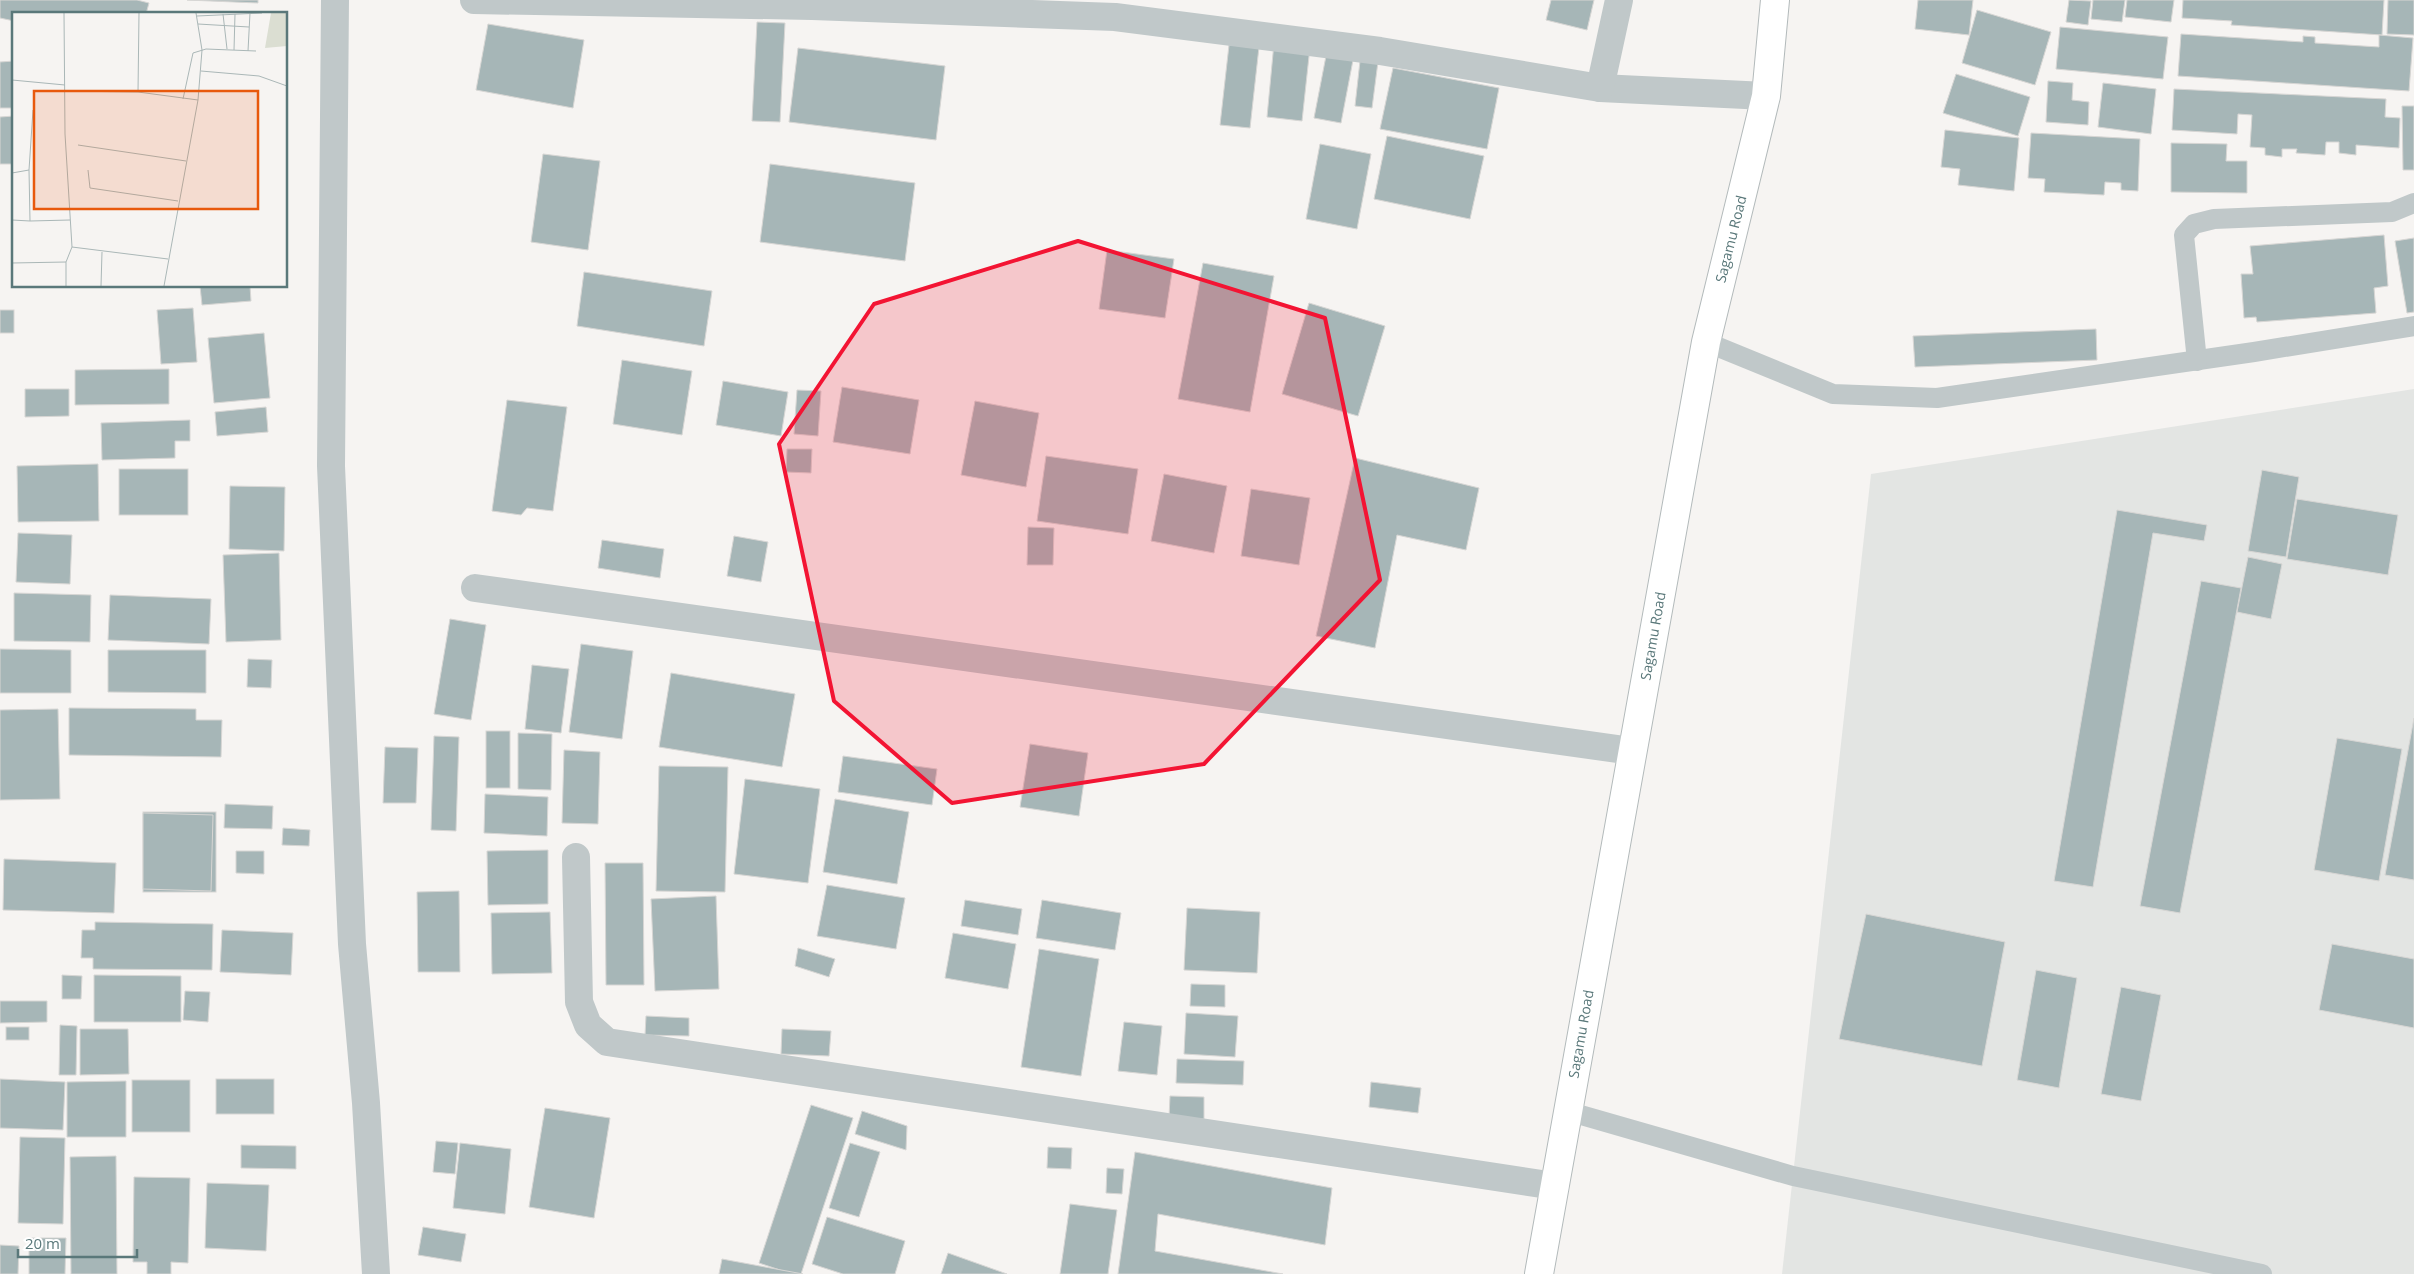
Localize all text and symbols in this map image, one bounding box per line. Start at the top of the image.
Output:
inset map [12,12,288,288]
street label: Sagamu Road [1710,193,1751,285]
street label: Sagamu Road [1635,590,1670,682]
street label: Sagamu Road [1563,988,1598,1080]
scale bar [18,1226,136,1258]
text: 20 m [25,1233,60,1253]

